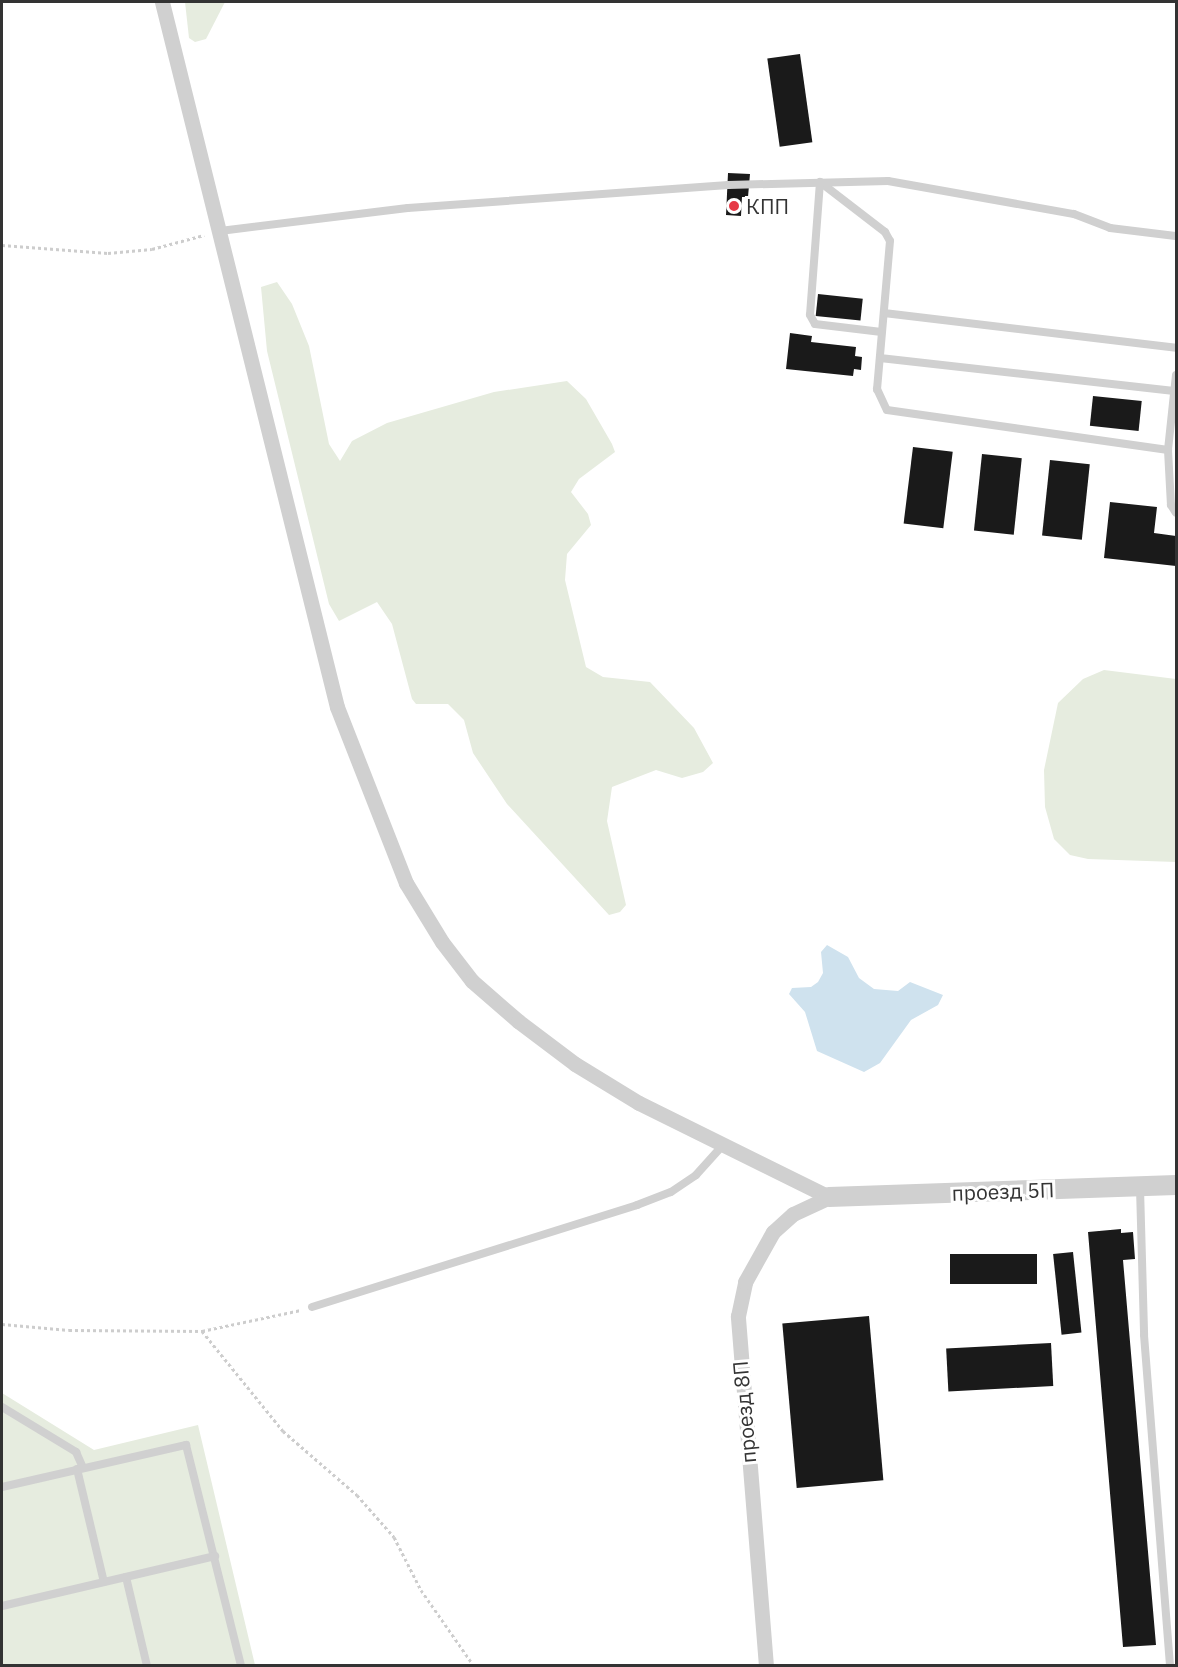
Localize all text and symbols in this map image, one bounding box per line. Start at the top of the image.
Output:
place label: КПП [746,193,789,219]
marker: КПП [727,199,741,213]
street label: проезд 5П [951,1177,1055,1205]
street label: проезд 8П [727,1360,761,1464]

